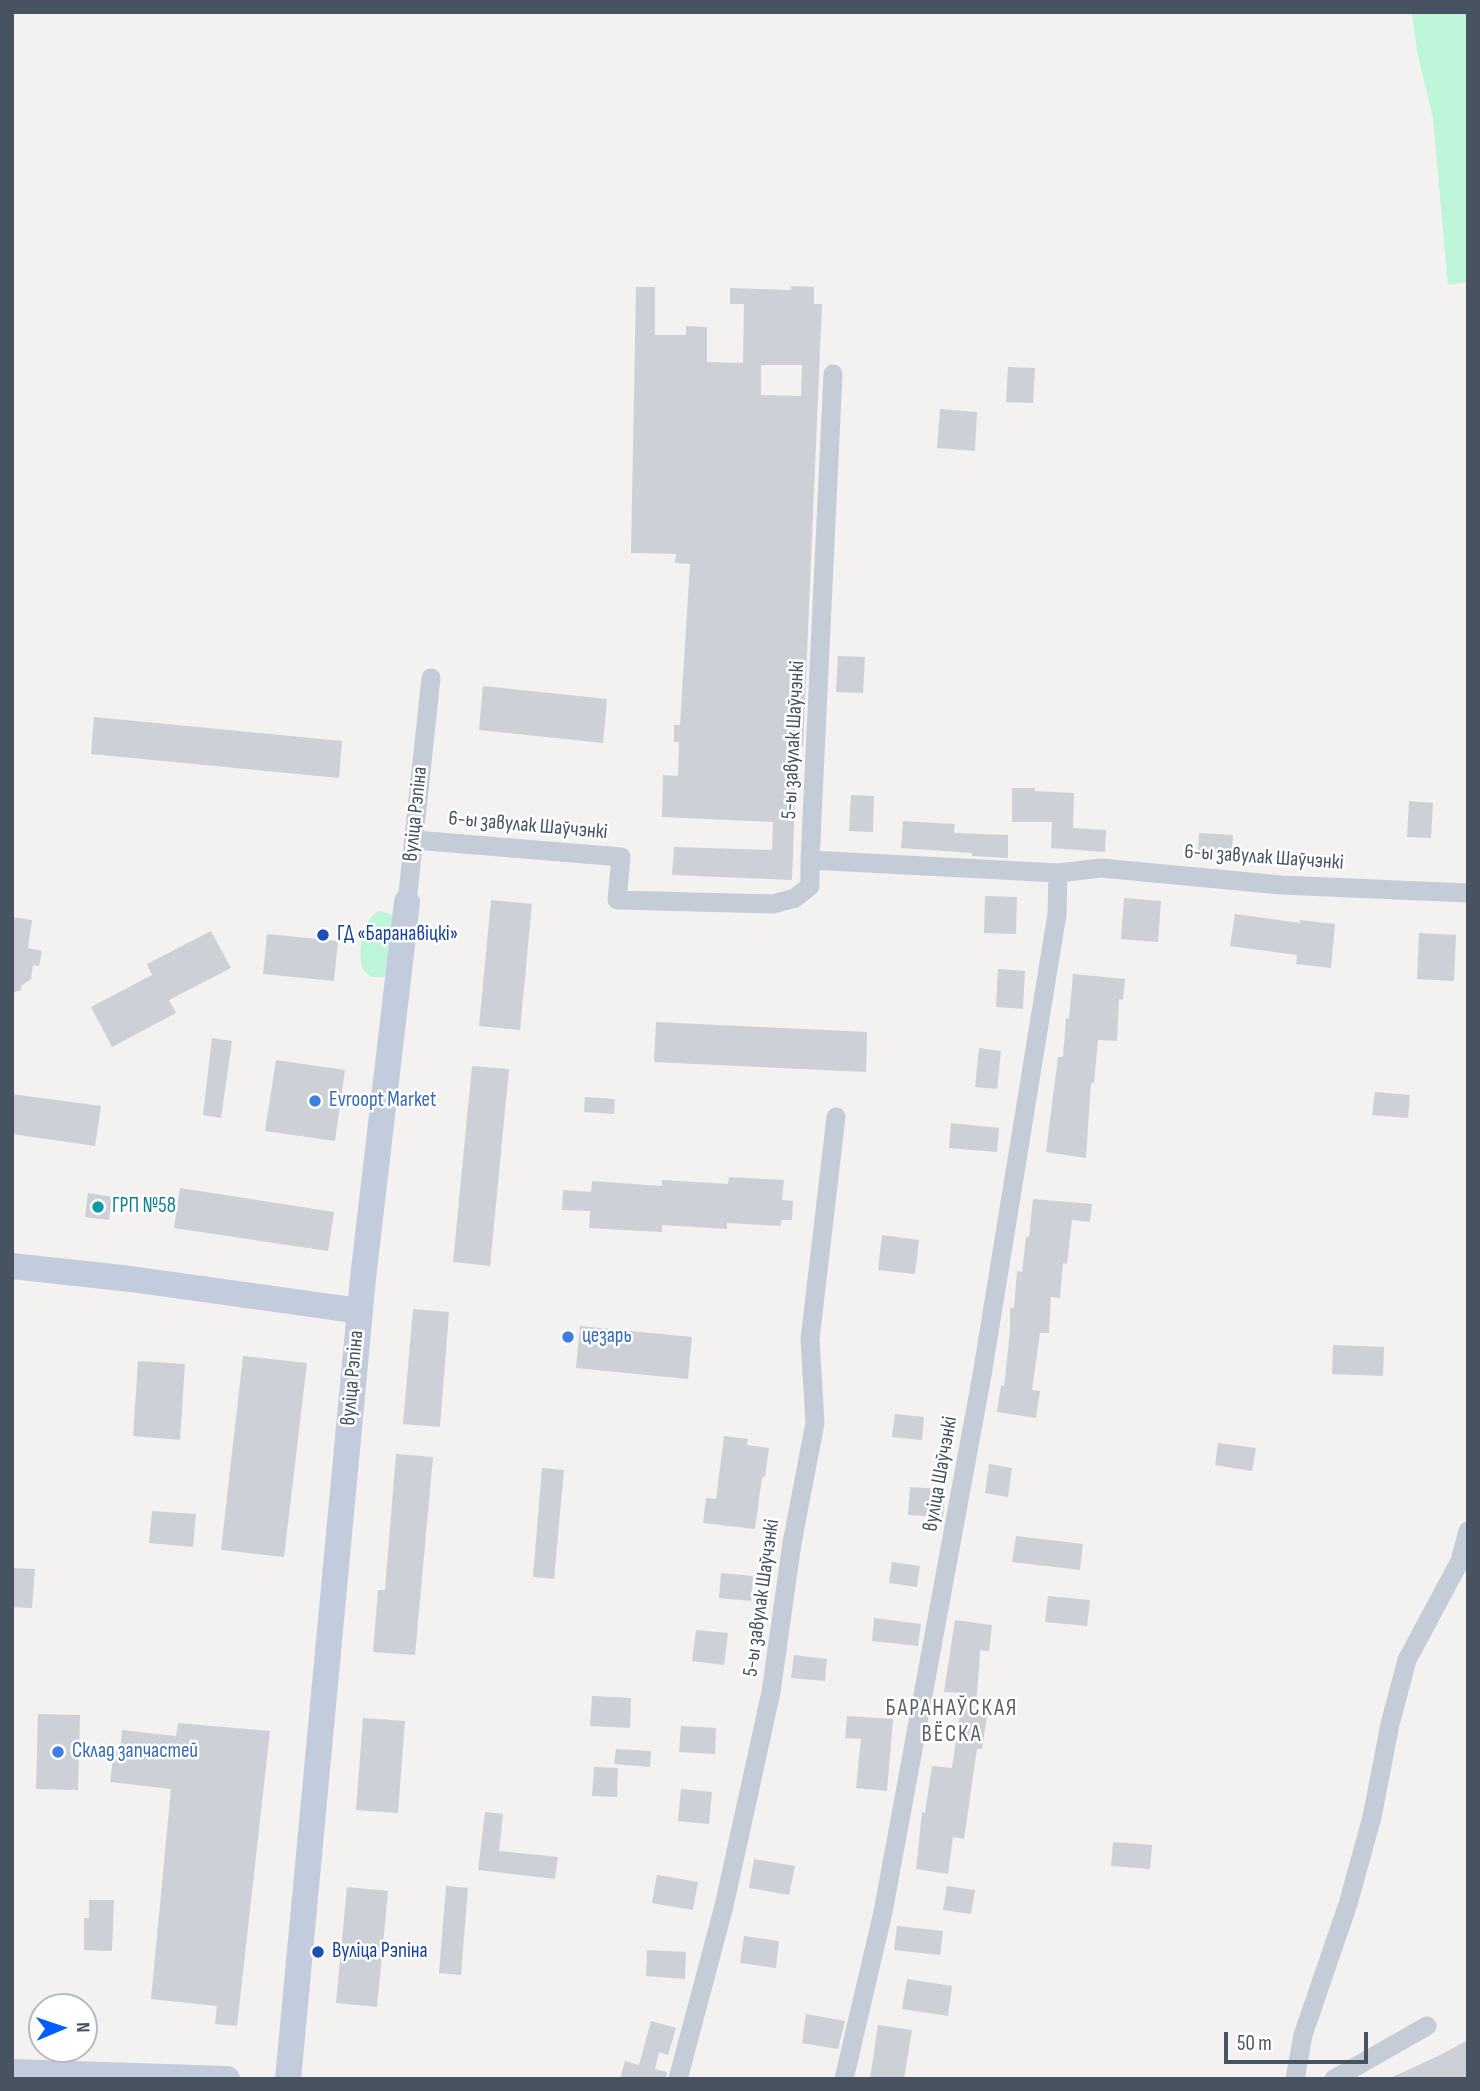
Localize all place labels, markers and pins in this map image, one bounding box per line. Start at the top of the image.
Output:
place label: ГД «Баранавіцкі» [337,922,458,948]
marker: ГД «Баранавіцкі» [315,927,331,943]
place label: Evroopt Market [329,1088,436,1114]
marker: Evroopt Market [307,1093,323,1109]
place label: ГРП №58 [112,1194,176,1220]
marker: ГРП №58 [90,1199,106,1215]
place label: цезарь [582,1324,632,1350]
marker: цезарь [560,1329,576,1345]
place label: Склад запчастей [72,1739,198,1765]
marker: Склад запчастей [50,1744,66,1760]
place label: Вуліца Рэпіна [332,1939,428,1965]
marker: Вуліца Рэпіна [310,1944,326,1960]

